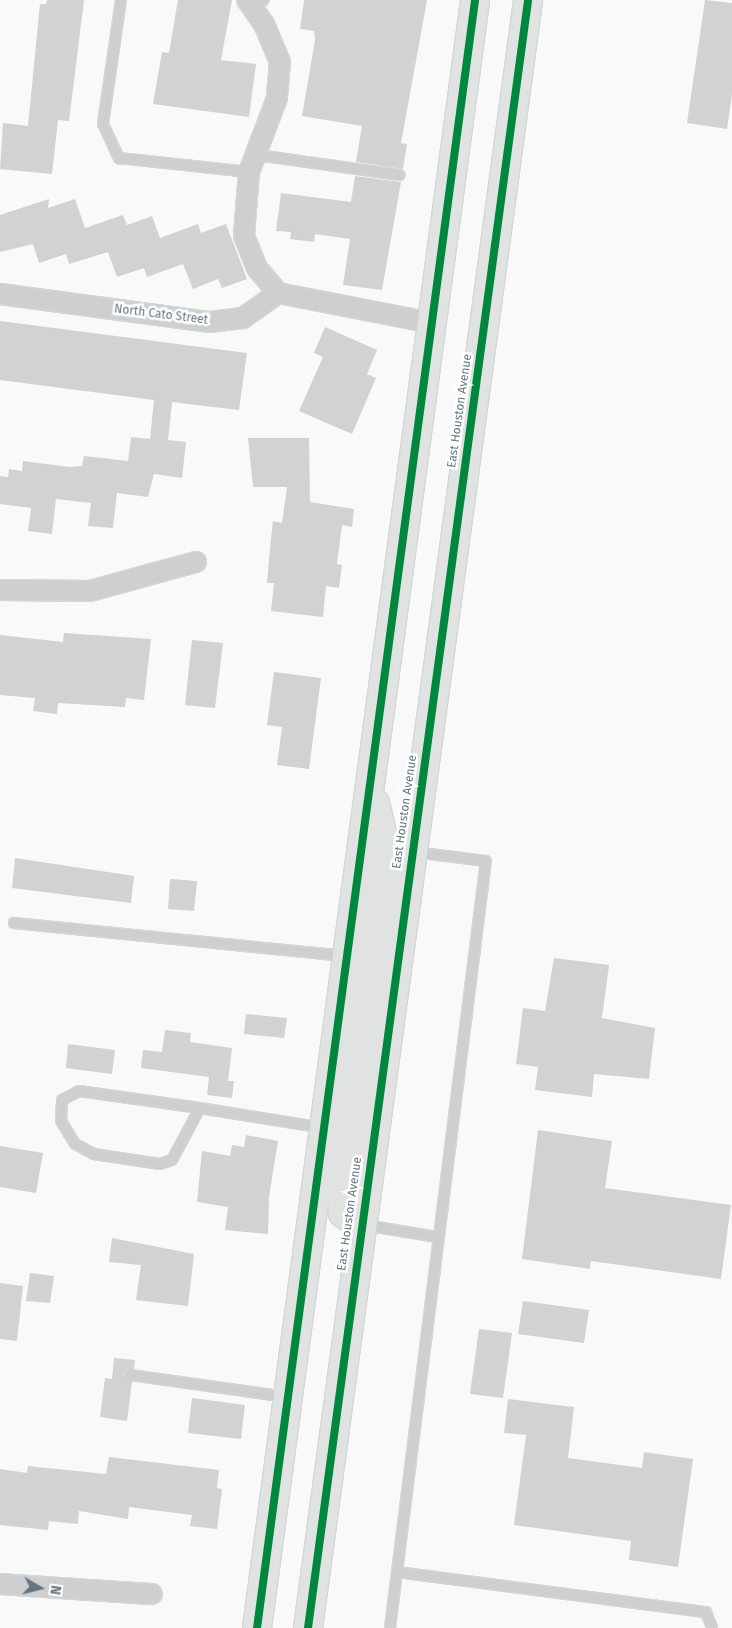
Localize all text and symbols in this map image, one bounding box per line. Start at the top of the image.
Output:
street label: North Cato Street [113,302,209,328]
street label: East Houston Avenue [445,353,475,469]
street label: East Houston Avenue [390,754,420,870]
street label: East Houston Avenue [335,1156,365,1272]
north arrow [15,1563,65,1613]
text: N [46,1584,64,1596]

